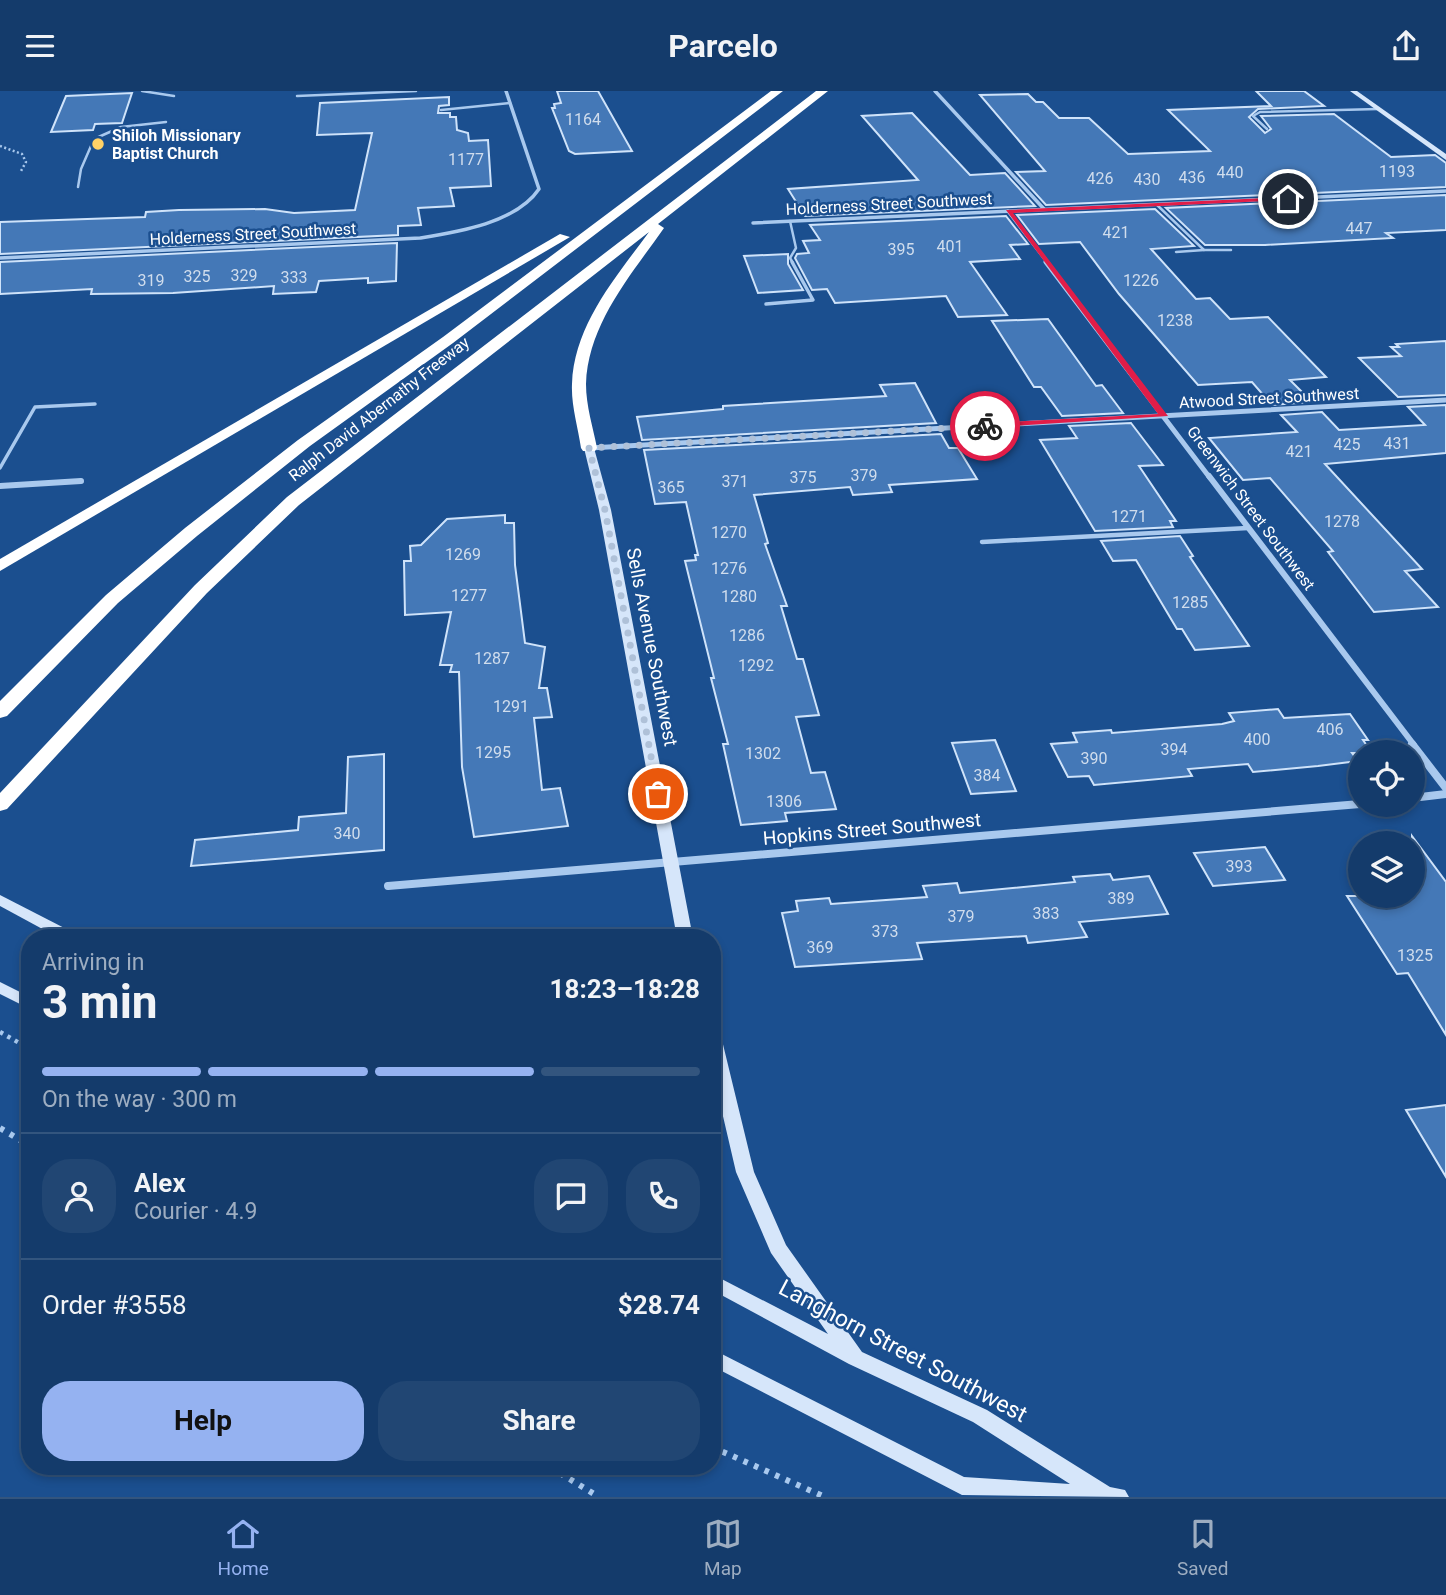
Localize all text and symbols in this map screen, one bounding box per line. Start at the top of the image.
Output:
icon: menu [21,27,59,65]
text: Parcelo [668,27,778,65]
icon: share [1387,27,1425,65]
house number: 1164 [565,110,601,129]
place label: Shiloh Missionary Baptist Church [112,126,242,163]
marker: Shiloh Missionary Baptist Church [90,136,106,152]
house number: 1177 [448,150,484,169]
house number: 1193 [1379,162,1415,181]
house number: 440 [1217,163,1243,182]
house number: 436 [1179,168,1205,187]
house number: 426 [1087,169,1113,188]
pin [1258,169,1318,229]
house number: 430 [1134,170,1160,189]
icon: home [1269,180,1307,218]
street label: Holderness Street Southwest [785,189,993,219]
street label: Holderness Street Southwest [149,219,357,249]
house number: 447 [1346,219,1372,238]
house number: 421 [1103,223,1129,242]
house number: 401 [937,237,963,256]
house number: 395 [888,240,914,259]
house number: 329 [231,266,257,285]
house number: 325 [184,267,210,286]
house number: 333 [281,268,307,287]
house number: 319 [138,271,164,290]
house number: 1226 [1123,271,1159,290]
house number: 1238 [1157,311,1193,330]
street label: Ralph David Abernathy Freeway [285,332,473,485]
street label: Atwood Street Southwest [1178,384,1360,412]
courier [950,391,1020,461]
icon: bike [966,407,1004,445]
street label: Greenwich Street Southwest [1183,422,1319,594]
house number: 431 [1384,434,1410,453]
house number: 425 [1334,435,1360,454]
house number: 421 [1286,442,1312,461]
house number: 379 [851,466,877,485]
house number: 375 [790,468,816,487]
house number: 371 [722,472,748,491]
house number: 365 [658,478,684,497]
house number: 1271 [1111,507,1147,526]
house number: 1278 [1324,512,1360,531]
house number: 1270 [711,523,747,542]
house number: 1269 [445,545,481,564]
street label: Sells Avenue Southwest [621,546,683,748]
house number: 1276 [711,559,747,578]
house number: 1277 [451,586,487,605]
house number: 1280 [721,587,757,606]
house number: 1285 [1172,593,1208,612]
house number: 1286 [729,626,765,645]
house number: 1287 [474,649,510,668]
house number: 1292 [738,656,774,675]
house number: 1291 [493,697,529,716]
house number: 406 [1317,720,1343,739]
house number: 400 [1244,730,1270,749]
house number: 394 [1161,740,1187,759]
map controls [1348,740,1425,908]
button: locate [1348,740,1425,817]
house number: 1295 [475,743,511,762]
house number: 1302 [745,744,781,763]
house number: 390 [1081,749,1107,768]
pin [628,764,688,824]
house number: 384 [974,766,1000,785]
icon: bag [639,775,677,813]
house number: 1306 [766,792,802,811]
street label: Hopkins Street Southwest [762,808,982,850]
house number: 340 [334,824,360,843]
button: layers [1348,831,1425,908]
house number: 393 [1226,857,1252,876]
house number: 389 [1108,889,1134,908]
house number: 383 [1033,904,1059,923]
house number: 379 [948,907,974,926]
house number: 373 [872,922,898,941]
house number: 369 [807,938,833,957]
house number: 1325 [1397,946,1433,965]
text: Arriving in [42,949,145,976]
text: 18:23–18:28 [550,974,700,1004]
text: 3 min [42,975,158,1029]
text: On the way · 300 m [42,1086,237,1113]
button: person [42,1159,116,1233]
button: chat [534,1159,608,1233]
button: phone [626,1159,700,1233]
text: Alex [134,1168,186,1198]
text: Courier · 4.9 [134,1198,257,1225]
street label: Langhorn Street Southwest [774,1274,1032,1428]
text: Order #3558 [42,1290,187,1320]
text: $28.74 [618,1290,700,1320]
button: Help [42,1381,364,1461]
button: Share [378,1381,700,1461]
tab: Home [218,1515,269,1580]
tab: Map [704,1515,742,1580]
tab: Saved [1177,1515,1228,1580]

